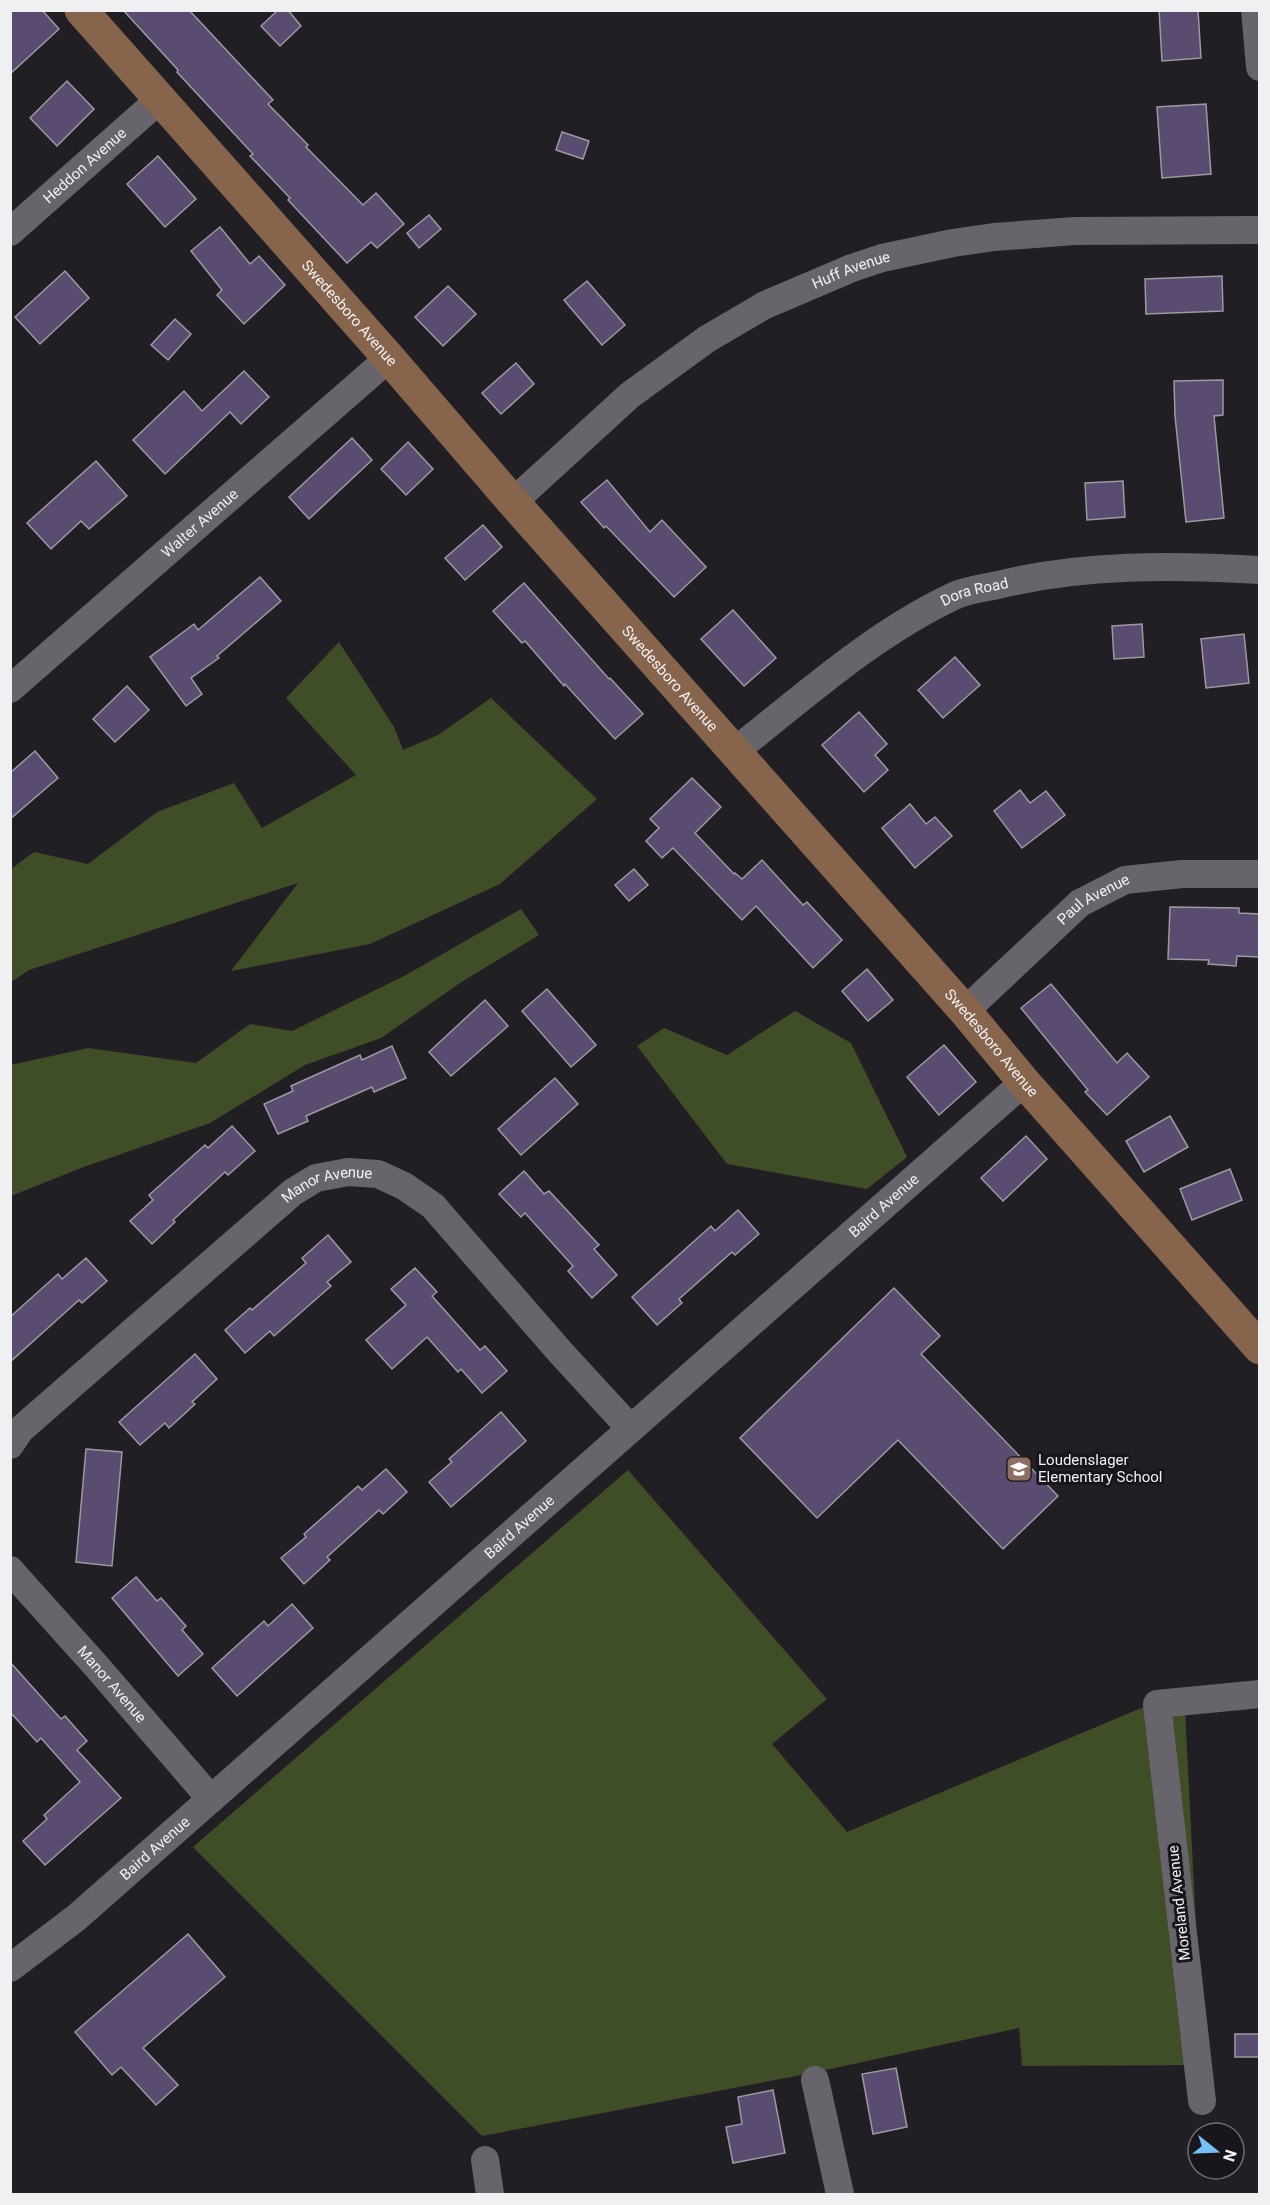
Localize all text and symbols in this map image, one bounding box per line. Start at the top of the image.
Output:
street label: Heddon Avenue [39,124,130,207]
street label: Huff Avenue [809,248,892,293]
street label: Swedesboro Avenue [298,257,401,370]
street label: Walter Avenue [158,485,242,562]
street label: Dora Road [938,574,1010,610]
street label: Swedesboro Avenue [618,622,722,735]
street label: Paul Avenue [1053,870,1133,929]
street label: Swedesboro Avenue [941,985,1042,1101]
street label: Manor Avenue [278,1163,373,1207]
street label: Baird Avenue [845,1170,923,1241]
place label: Loudenslager Elementary School [1038,1451,1162,1486]
school or university icon: Loudenslager Elementary School [1004,1454,1034,1484]
street label: Baird Avenue [481,1491,558,1563]
street label: Manor Avenue [73,1642,150,1726]
street label: Baird Avenue [116,1813,194,1884]
street label: Moreland Avenue [1164,1844,1194,1962]
north arrow [1186,2121,1246,2181]
text: N [1219,2147,1241,2164]

